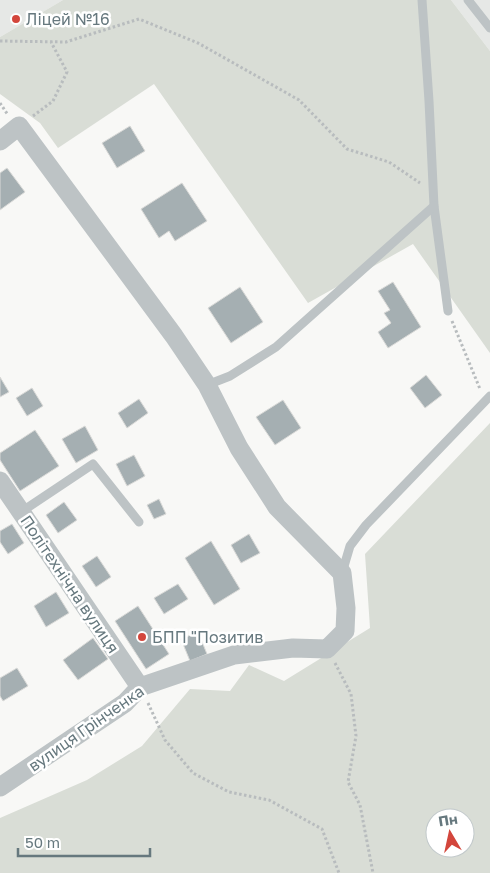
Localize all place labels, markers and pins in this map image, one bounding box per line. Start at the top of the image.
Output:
place label: Ліцей №16 [26,9,110,29]
marker: Ліцей №16 [10,13,22,25]
place label: БПП "Позитив [152,627,263,647]
marker: БПП "Позитив [136,631,148,643]

